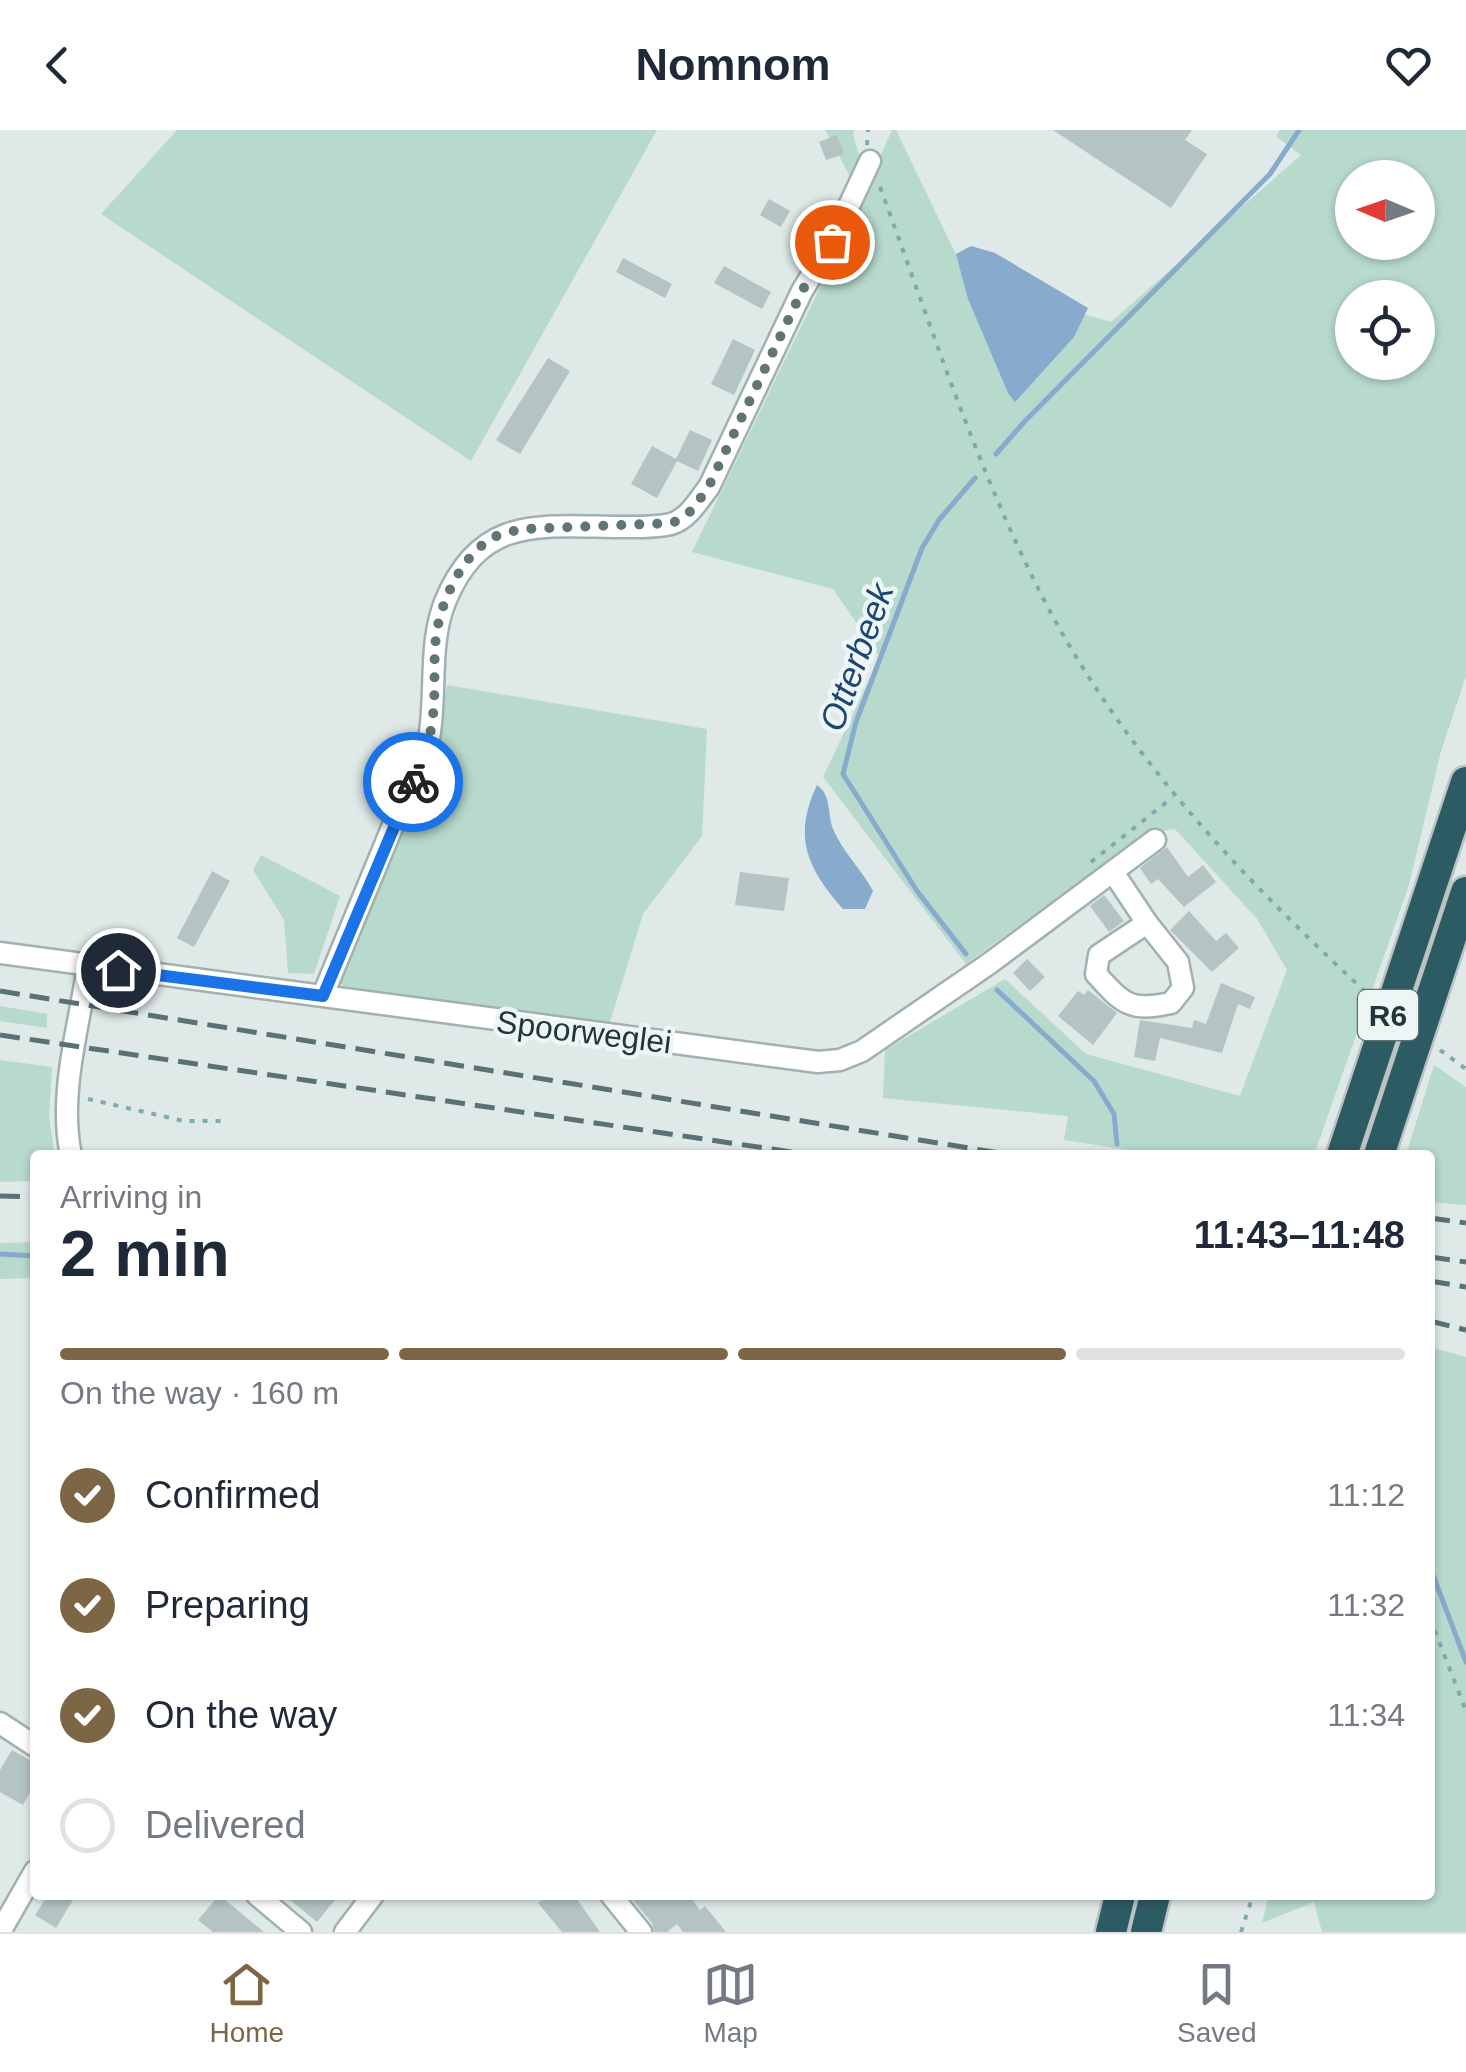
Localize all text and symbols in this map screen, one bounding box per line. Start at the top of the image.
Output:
icon: back [30,38,85,93]
icon: heart [1381,38,1436,93]
text: Nomnom [636,39,831,90]
north arrow [1335,160,1435,260]
map controls [1335,160,1435,380]
pin [790,200,875,285]
icon: bag [805,215,860,270]
button: locate [1335,280,1435,380]
water label: Otterbeek [811,577,901,736]
courier [363,732,463,832]
icon: bike [386,755,441,810]
pin [76,928,161,1013]
icon: home [91,943,146,998]
road number: R6 [1358,990,1418,1040]
street label: Spoorweglei [494,1003,674,1061]
text: Arriving in [60,1179,202,1215]
text: 11:43–11:48 [1194,1214,1405,1256]
text: 2 min [60,1217,230,1290]
text: On the way · 160 m [60,1375,339,1411]
icon: check [60,1468,115,1523]
text: Confirmed [145,1474,320,1516]
text: 11:12 [1327,1477,1405,1513]
icon: check [60,1578,115,1633]
text: Preparing [145,1584,310,1626]
text: 11:32 [1327,1587,1405,1623]
icon: check [60,1688,115,1743]
text: On the way [145,1694,337,1736]
text: 11:34 [1327,1697,1405,1733]
text: Delivered [145,1804,306,1846]
tab: Home [209,1957,284,2049]
tab: Map [703,1957,758,2049]
tab: Saved [1177,1957,1256,2049]

